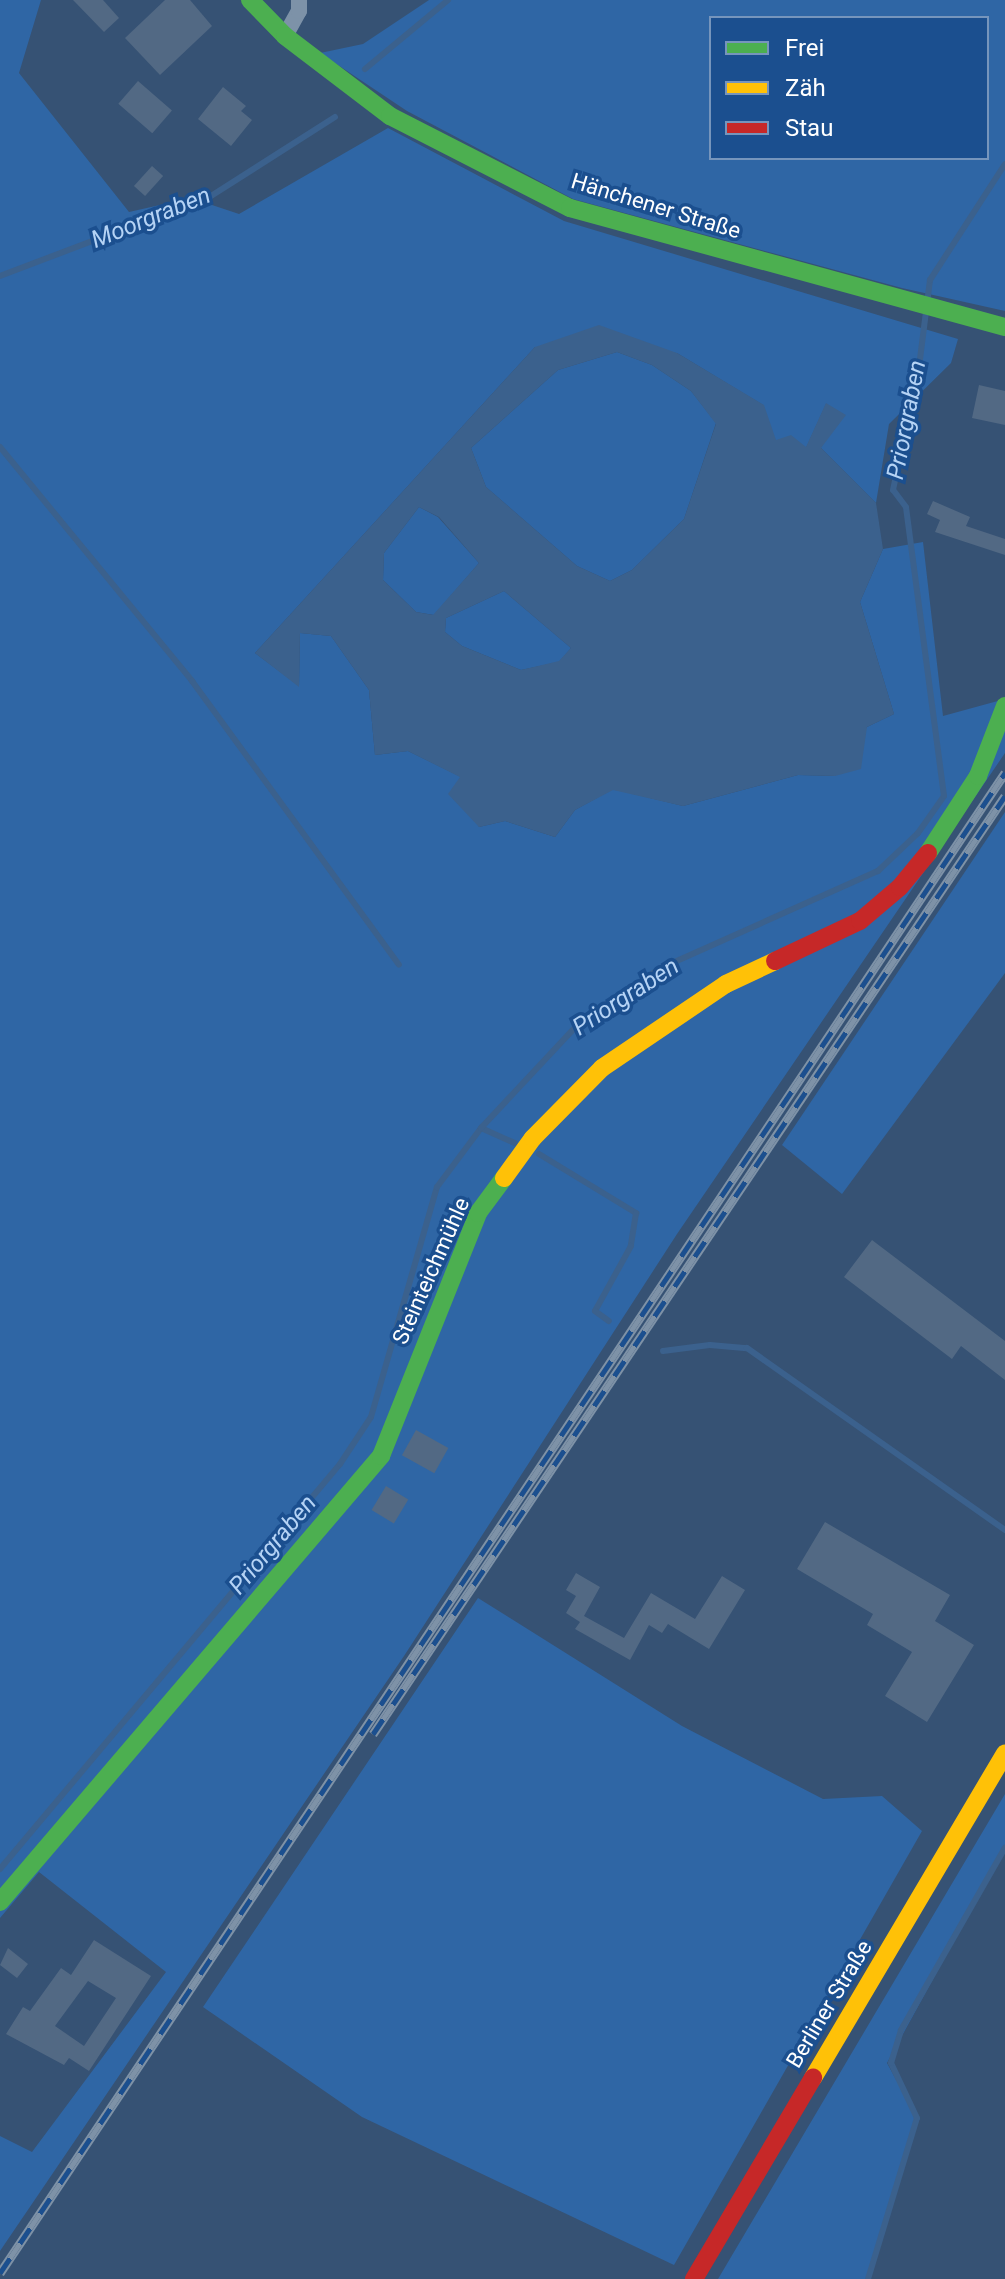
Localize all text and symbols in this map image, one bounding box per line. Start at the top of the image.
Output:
legend [709,16,989,160]
text: Frei [785,34,824,62]
text: Zäh [785,74,826,102]
text: Stau [785,114,833,142]
street label: Hänchener Straße [568,168,744,244]
water label: Moorgraben [87,181,215,255]
water label: Priorgraben [881,358,933,482]
water label: Priorgraben [568,952,684,1042]
street label: Steinteichmühle [387,1194,475,1348]
water label: Priorgraben [223,1490,323,1600]
street label: Berliner Straße [781,1935,877,2073]

